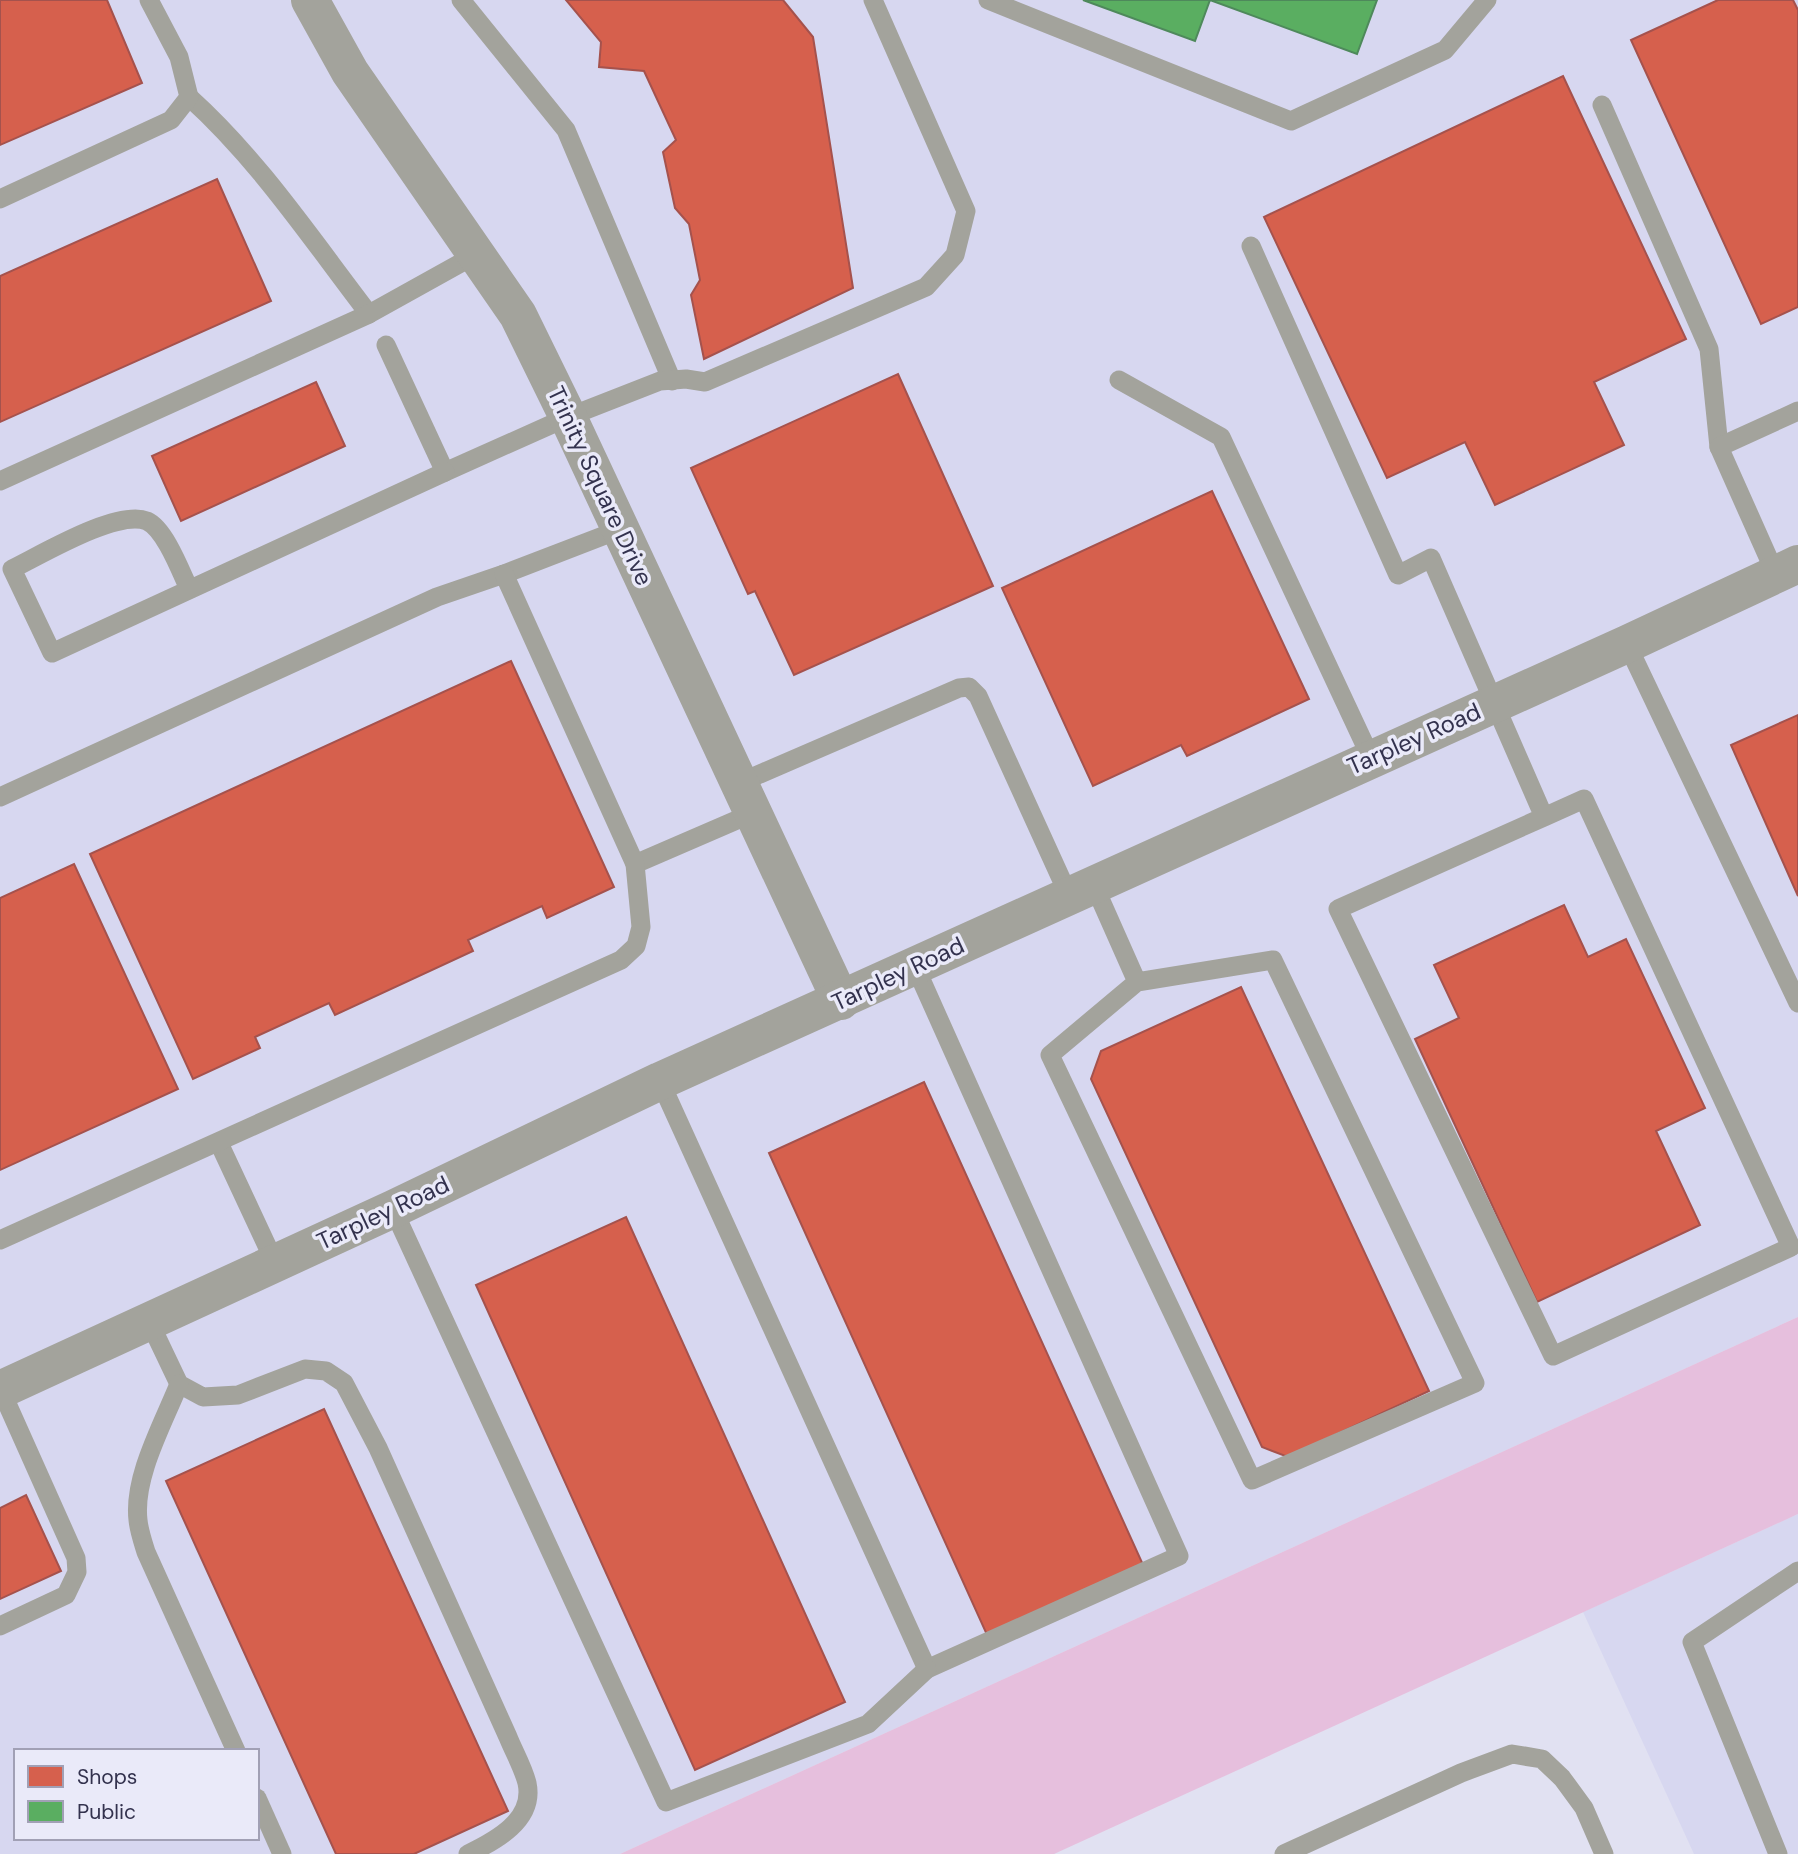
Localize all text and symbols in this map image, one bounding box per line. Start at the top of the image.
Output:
street label: Trinity Square Drive [541,381,660,590]
street label: Tarpley Road [1342,695,1485,782]
street label: Tarpley Road [827,929,969,1018]
street label: Tarpley Road [312,1168,454,1257]
legend [14,1749,259,1840]
text: Shops [77,1763,137,1791]
text: Public [77,1798,136,1826]

